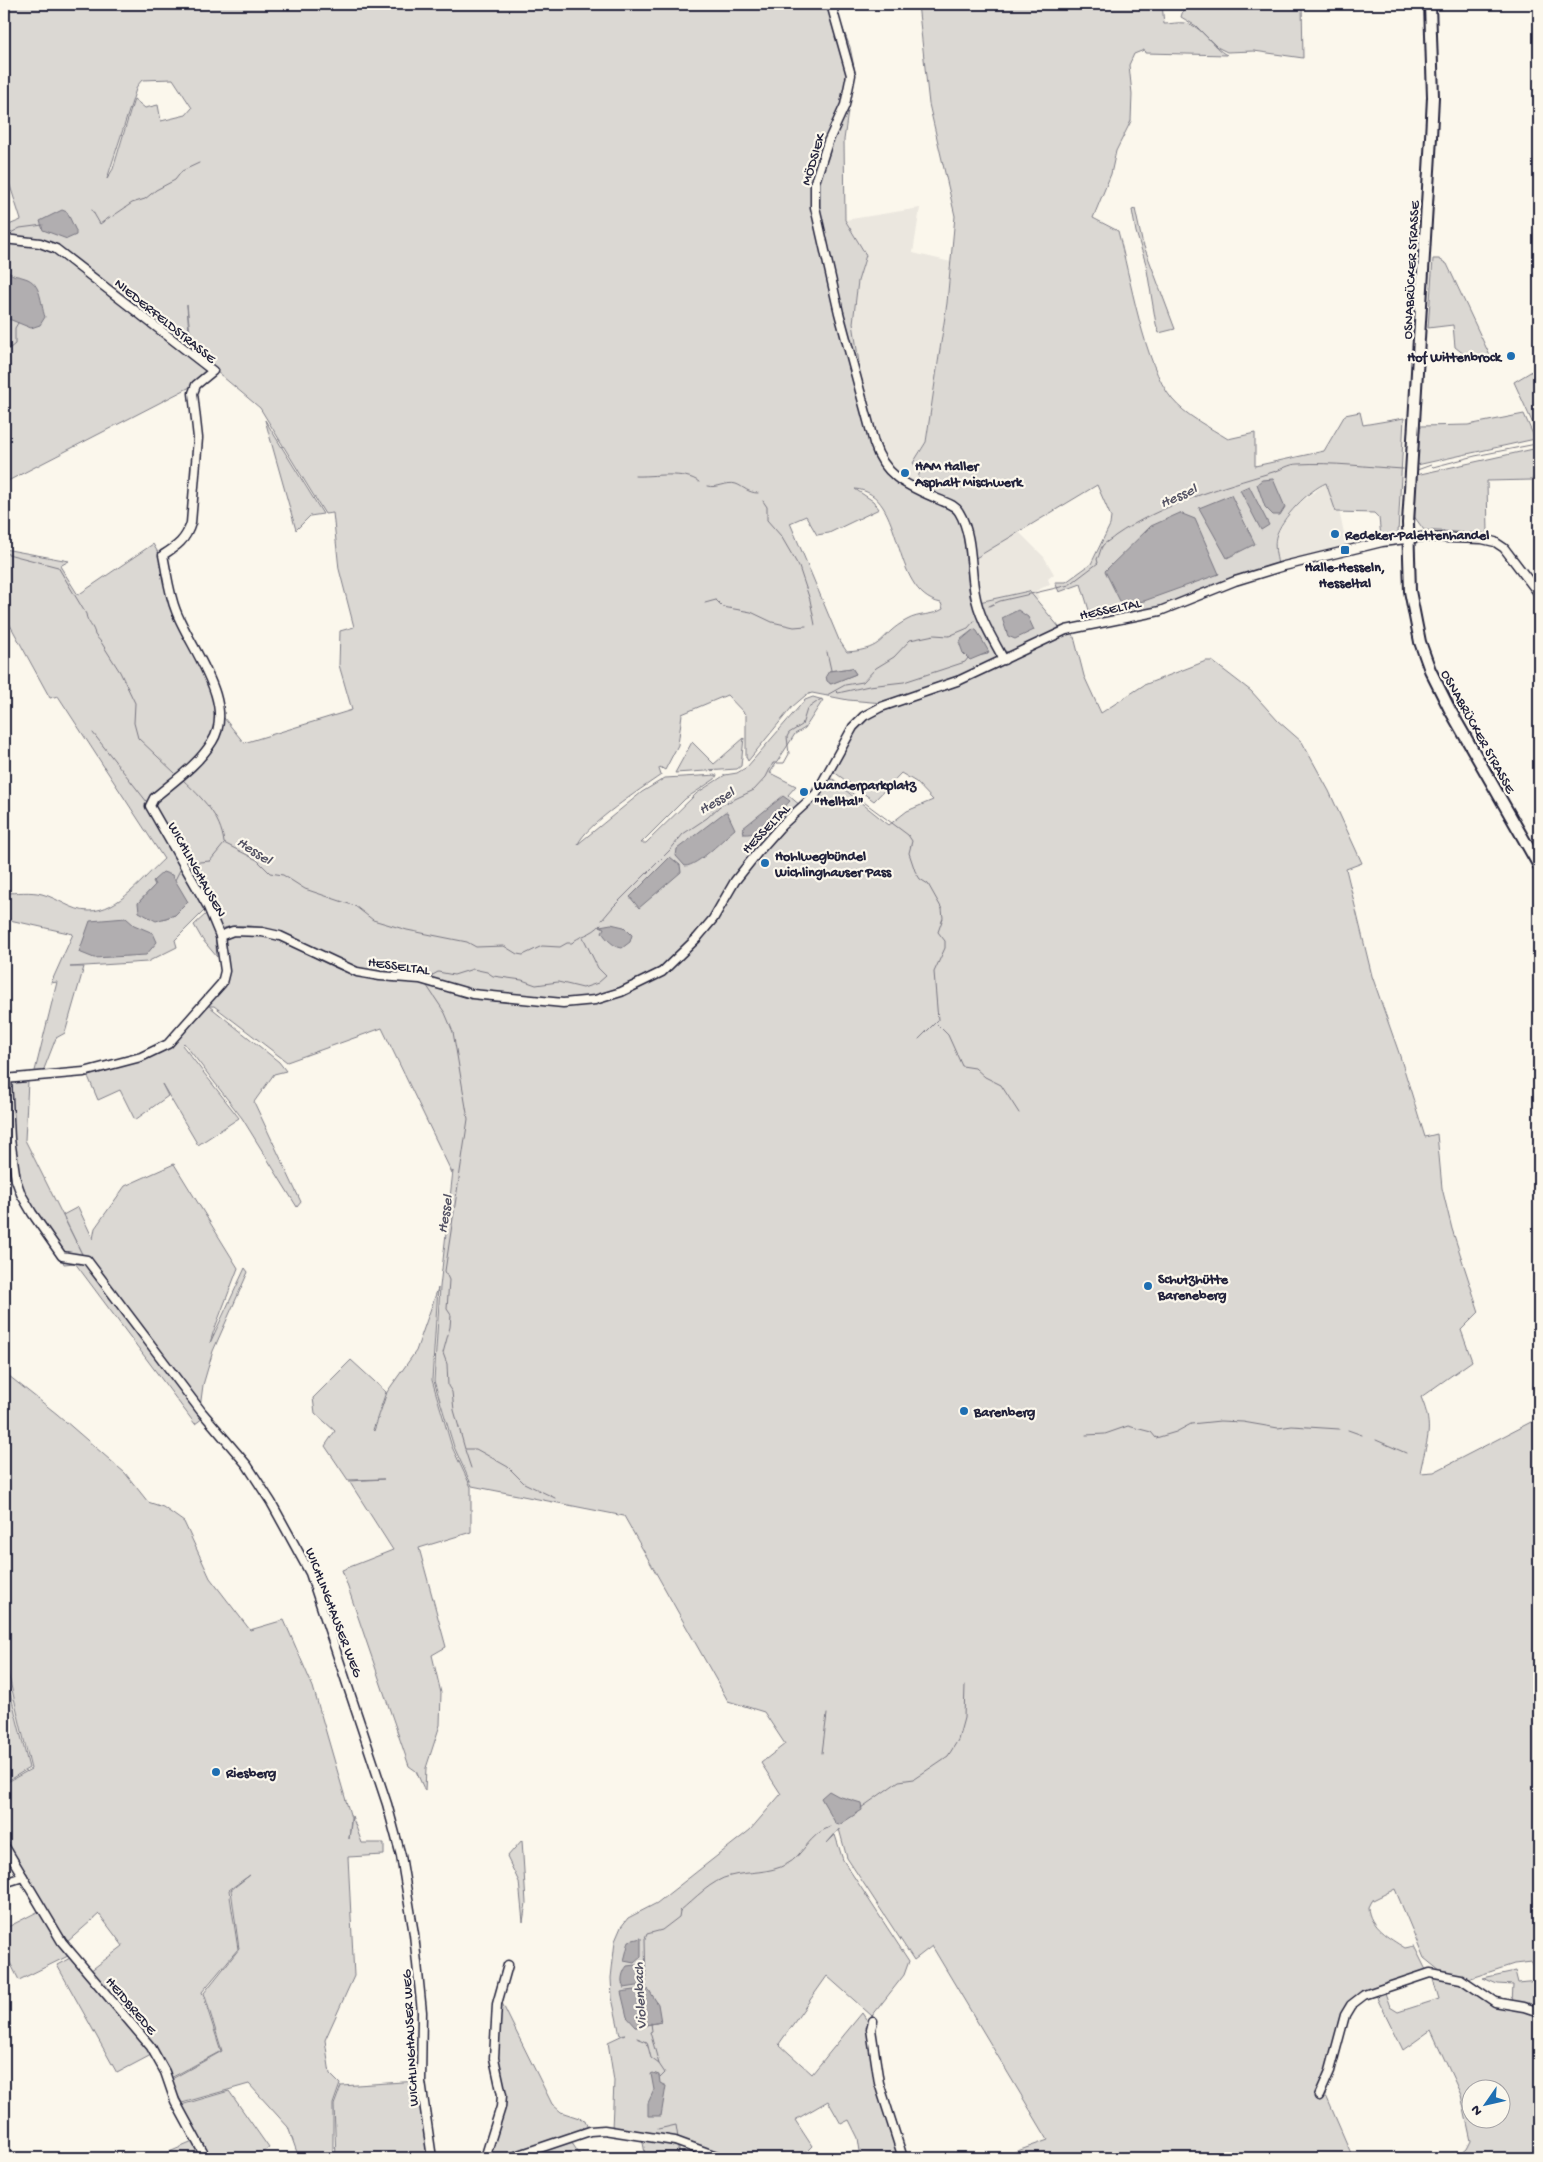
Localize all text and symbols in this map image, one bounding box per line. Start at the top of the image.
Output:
street label: MÖDSIEK [798,130,831,188]
street label: OSNABRÜCKER STRASSE [1400,199,1425,340]
street label: NIEDERFELDSTRASSE [110,276,220,369]
place label: Hof Wittenbrock [1407,350,1503,367]
marker: Hof Wittenbrock [1505,350,1517,362]
place label: HAM Haller Asphalt Mischwerk [914,459,1024,492]
marker: HAM Haller Asphalt Mischwerk [899,467,911,479]
water label: Hessel [1158,480,1202,513]
marker: Redeker-Palettenhandel [1329,528,1341,540]
place label: Redeker-Palettenhandel [1344,528,1489,545]
marker: Halle-Hesseln, Hesseltal [1339,544,1351,556]
place label: Halle-Hesseln, Hesseltal [1305,560,1385,593]
street label: HESSELTAL [1078,595,1144,625]
street label: OSNABRÜCKER STRASSE [1436,667,1519,798]
place label: Wanderparkplatz "Helltal" [813,778,917,811]
water label: Hessel [696,783,740,819]
marker: Wanderparkplatz "Helltal" [798,786,810,798]
street label: HESSELTAL [739,801,795,858]
street label: WICHLINGHAUSEN [163,820,229,921]
water label: Hessel [233,834,276,871]
place label: Hohlwegbündel Wichlinghauser Pass [774,849,892,882]
marker: Hohlwegbündel Wichlinghauser Pass [759,857,771,869]
street label: HESSELTAL [367,955,432,980]
water label: Hessel [434,1192,458,1235]
place label: Schutzhütte Bareneberg [1157,1272,1229,1305]
marker: Schutzhütte Bareneberg [1142,1280,1154,1292]
marker: Barenberg [958,1405,970,1417]
place label: Barenberg [973,1405,1035,1422]
street label: WICHLINGHAUSER WEG [300,1546,366,1681]
marker: Riesberg [210,1766,222,1778]
place label: Riesberg [225,1766,276,1783]
water label: Violenbach [630,1961,652,2030]
street label: WICHLINGHAUSER WEG [399,1968,424,2107]
street label: HEIDBREDE [101,1974,160,2040]
north arrow [1460,2080,1510,2130]
text: N [1468,2101,1487,2118]

